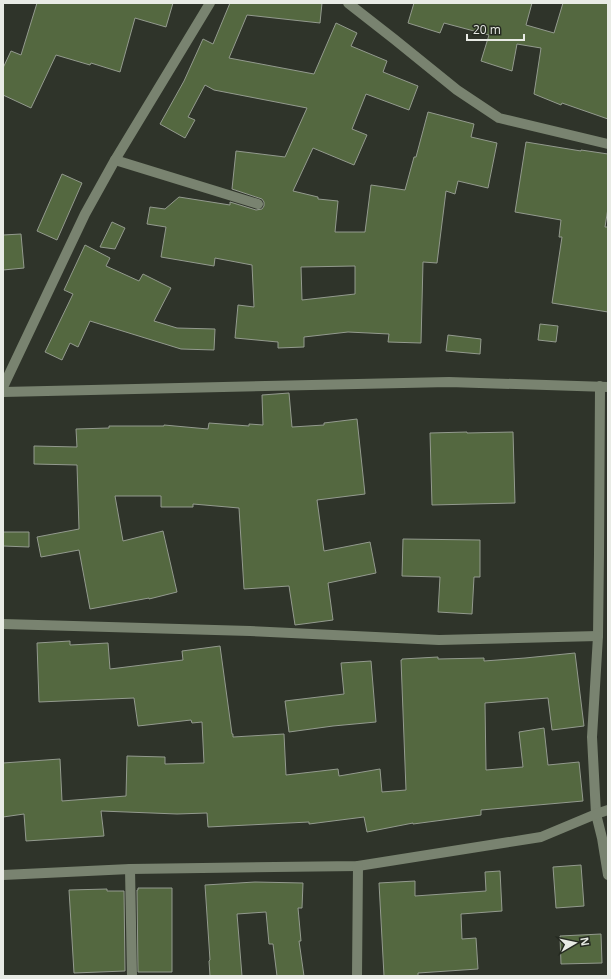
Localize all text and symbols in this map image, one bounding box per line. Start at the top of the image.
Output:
scale bar [467,16,524,42]
text: 20 m [473,21,501,38]
north arrow [555,923,595,963]
text: N [577,936,593,947]

